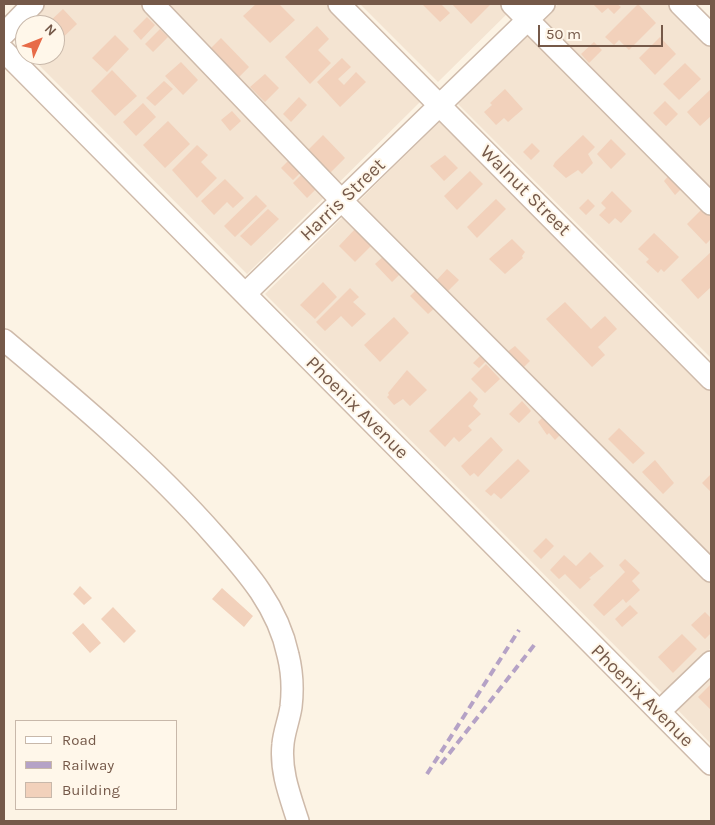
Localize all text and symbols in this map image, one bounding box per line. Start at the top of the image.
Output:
north arrow [15,15,65,65]
scale bar [540,15,665,47]
text: N [41,20,60,39]
text: 50 m [546,25,581,43]
street label: Walnut Street [475,141,575,241]
street label: Harris Street [296,154,390,246]
street label: Phoenix Avenue [301,352,413,464]
street label: Phoenix Avenue [586,640,698,752]
legend [15,720,178,810]
text: Road [62,731,97,749]
text: Railway [62,756,114,774]
text: Building [62,781,120,799]

